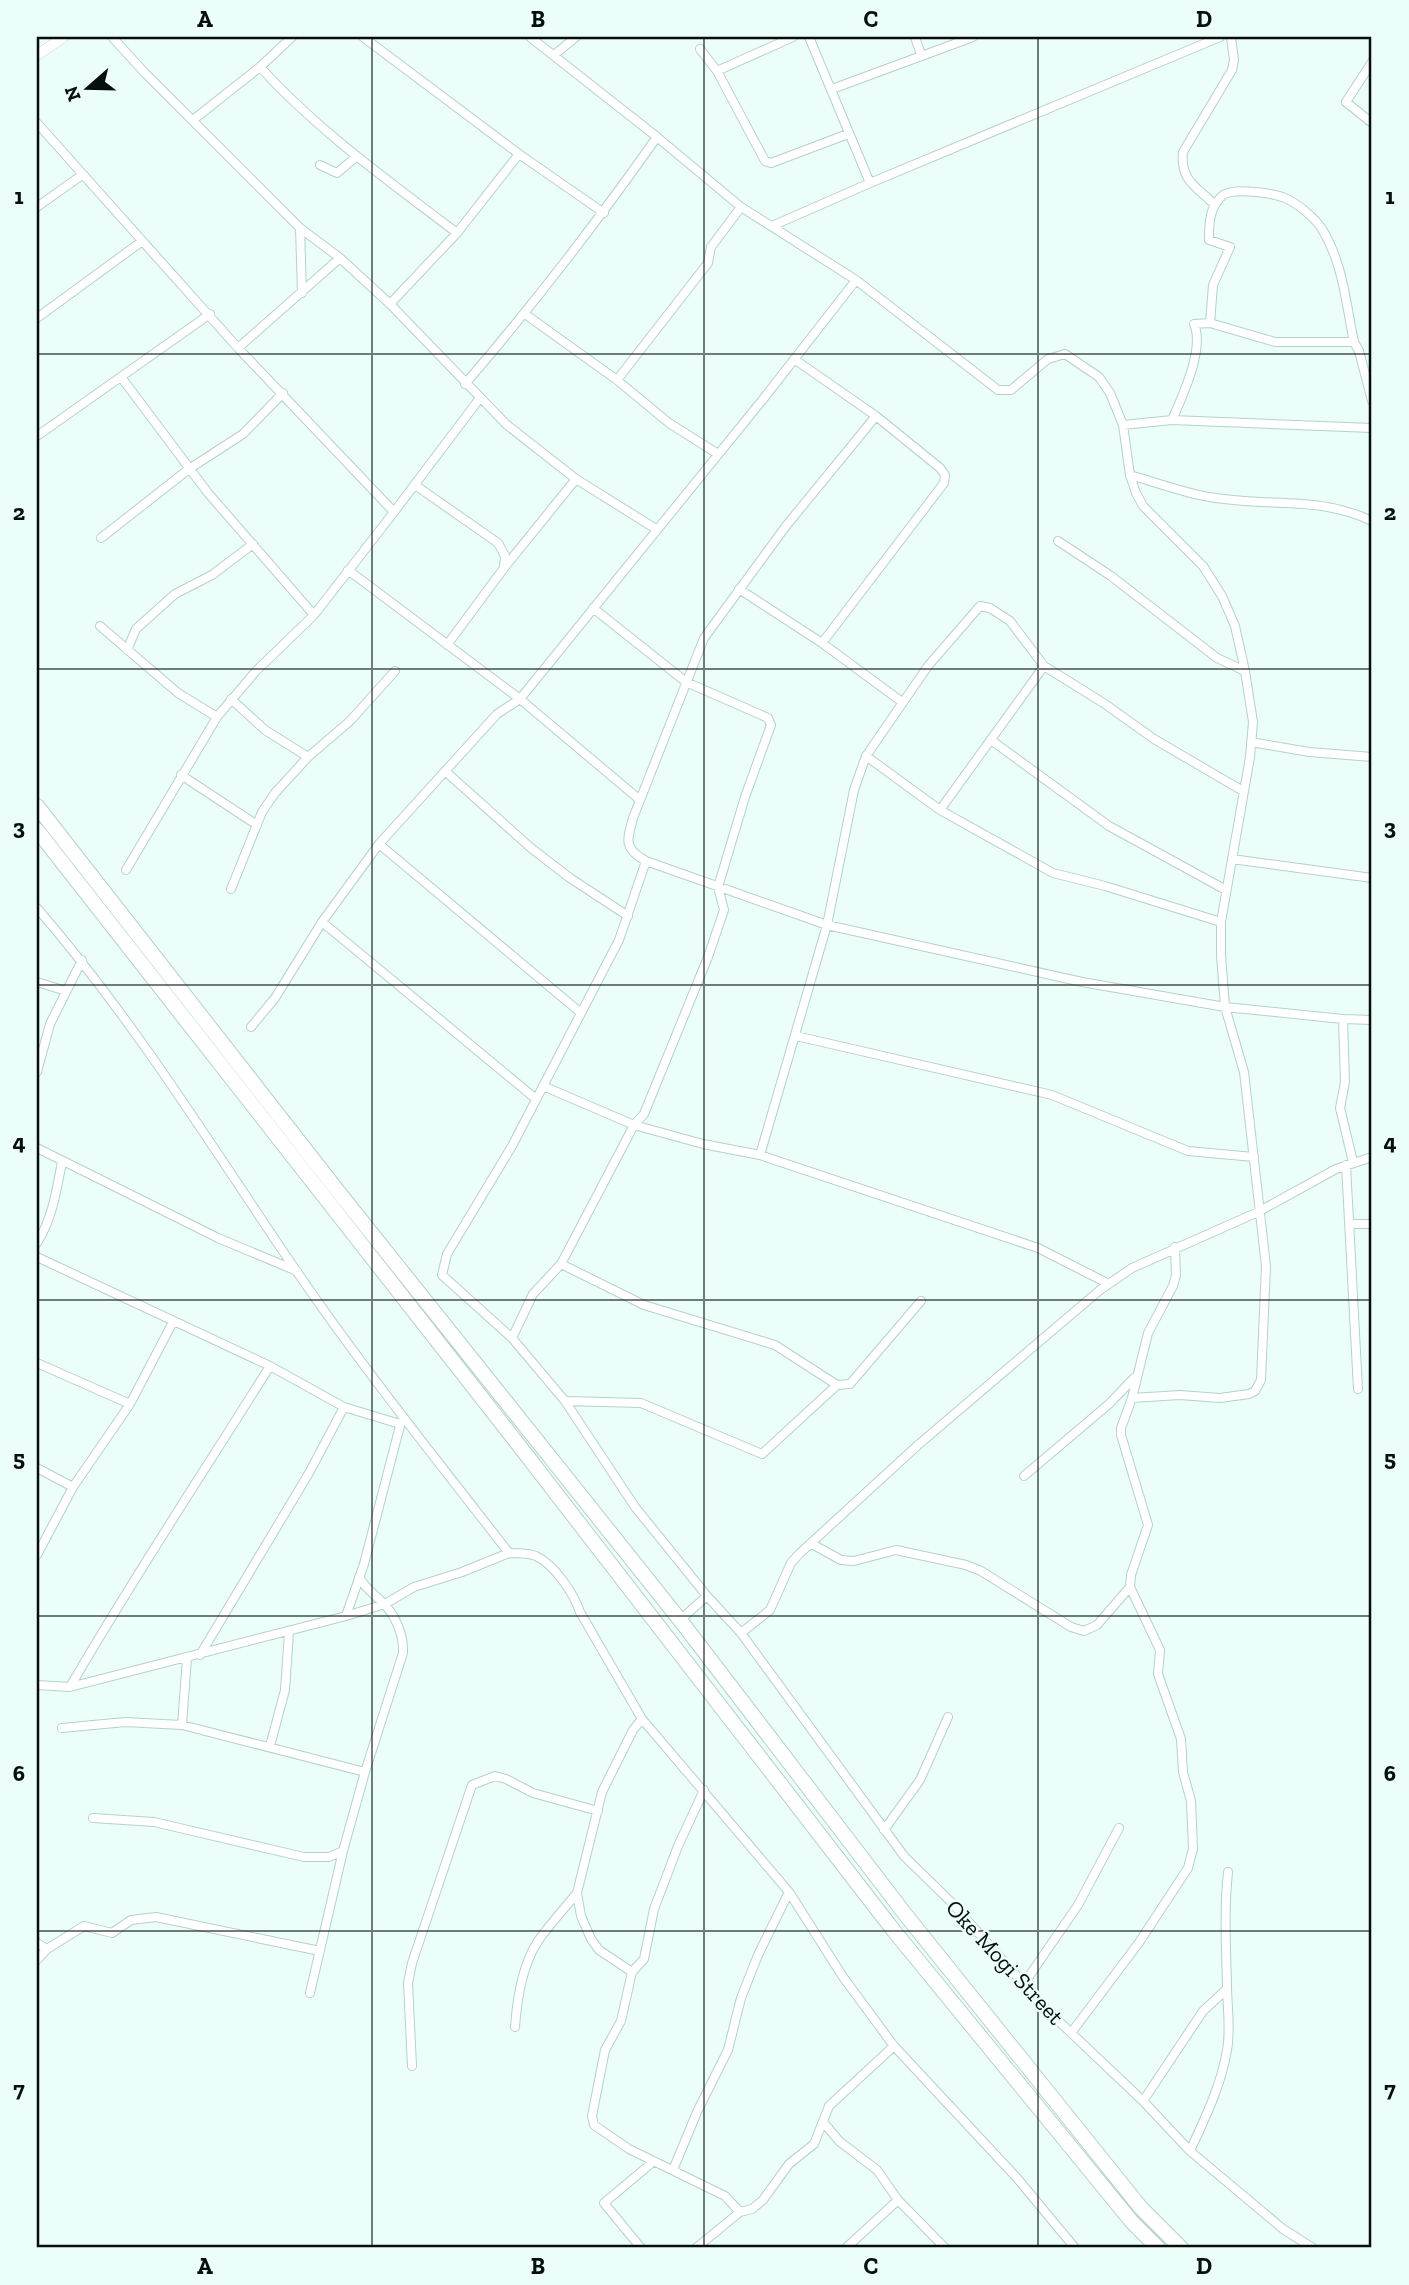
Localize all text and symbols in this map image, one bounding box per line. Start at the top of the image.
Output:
text: A [197,5,213,33]
text: B [531,5,545,33]
text: C [864,5,878,33]
text: D [1196,5,1212,33]
north arrow [52,52,122,122]
text: N [59,83,86,104]
text: 1 [14,182,24,210]
text: 1 [1385,182,1395,210]
text: 2 [13,498,25,526]
text: 2 [1384,498,1396,526]
text: 3 [13,813,25,841]
text: 3 [1384,813,1396,841]
text: 4 [12,1128,26,1156]
text: 4 [1383,1128,1397,1156]
text: 5 [13,1444,25,1472]
text: 5 [1384,1444,1396,1472]
text: 6 [13,1759,25,1787]
text: 6 [1384,1759,1396,1787]
street label: Oke Mogi Street [940,1894,1070,2031]
text: 7 [13,2075,25,2103]
text: 7 [1384,2075,1396,2103]
text: A [197,2252,213,2280]
text: B [531,2252,545,2280]
text: C [864,2252,878,2280]
text: D [1196,2252,1212,2280]

